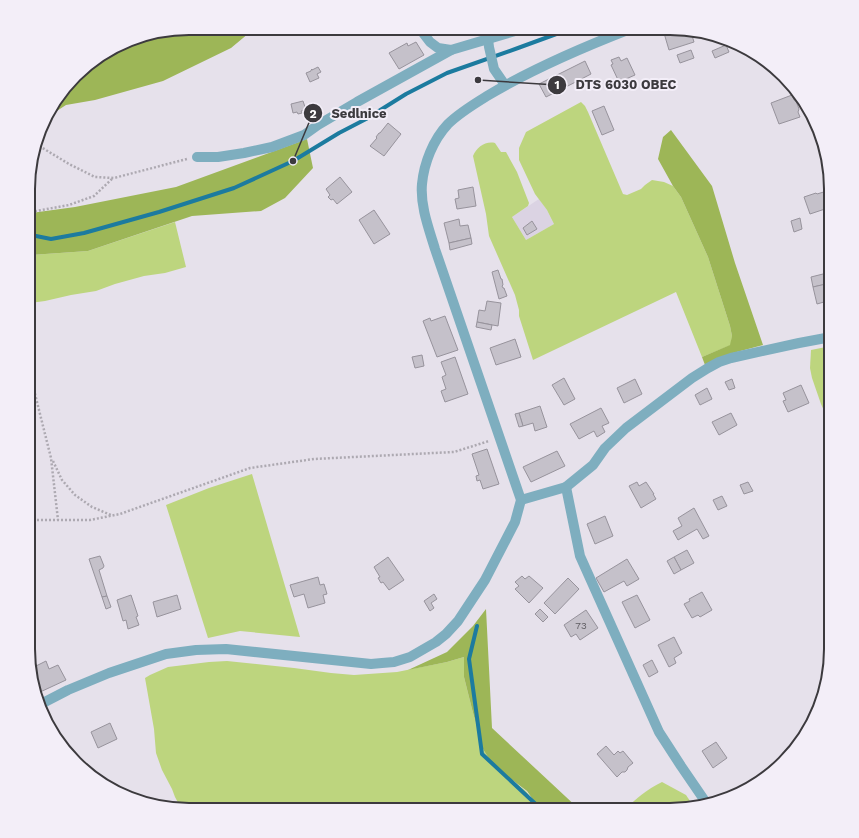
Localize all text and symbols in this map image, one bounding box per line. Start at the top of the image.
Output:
callout: DTS 6030 OBEC [547,72,684,97]
text: DTS 6030 OBEC [576,77,677,92]
text: 1 [554,78,560,92]
callout: Sedlnice [303,101,394,126]
text: Sedlnice [331,106,387,121]
text: 2 [309,107,317,121]
house number: 73 [575,620,587,631]

